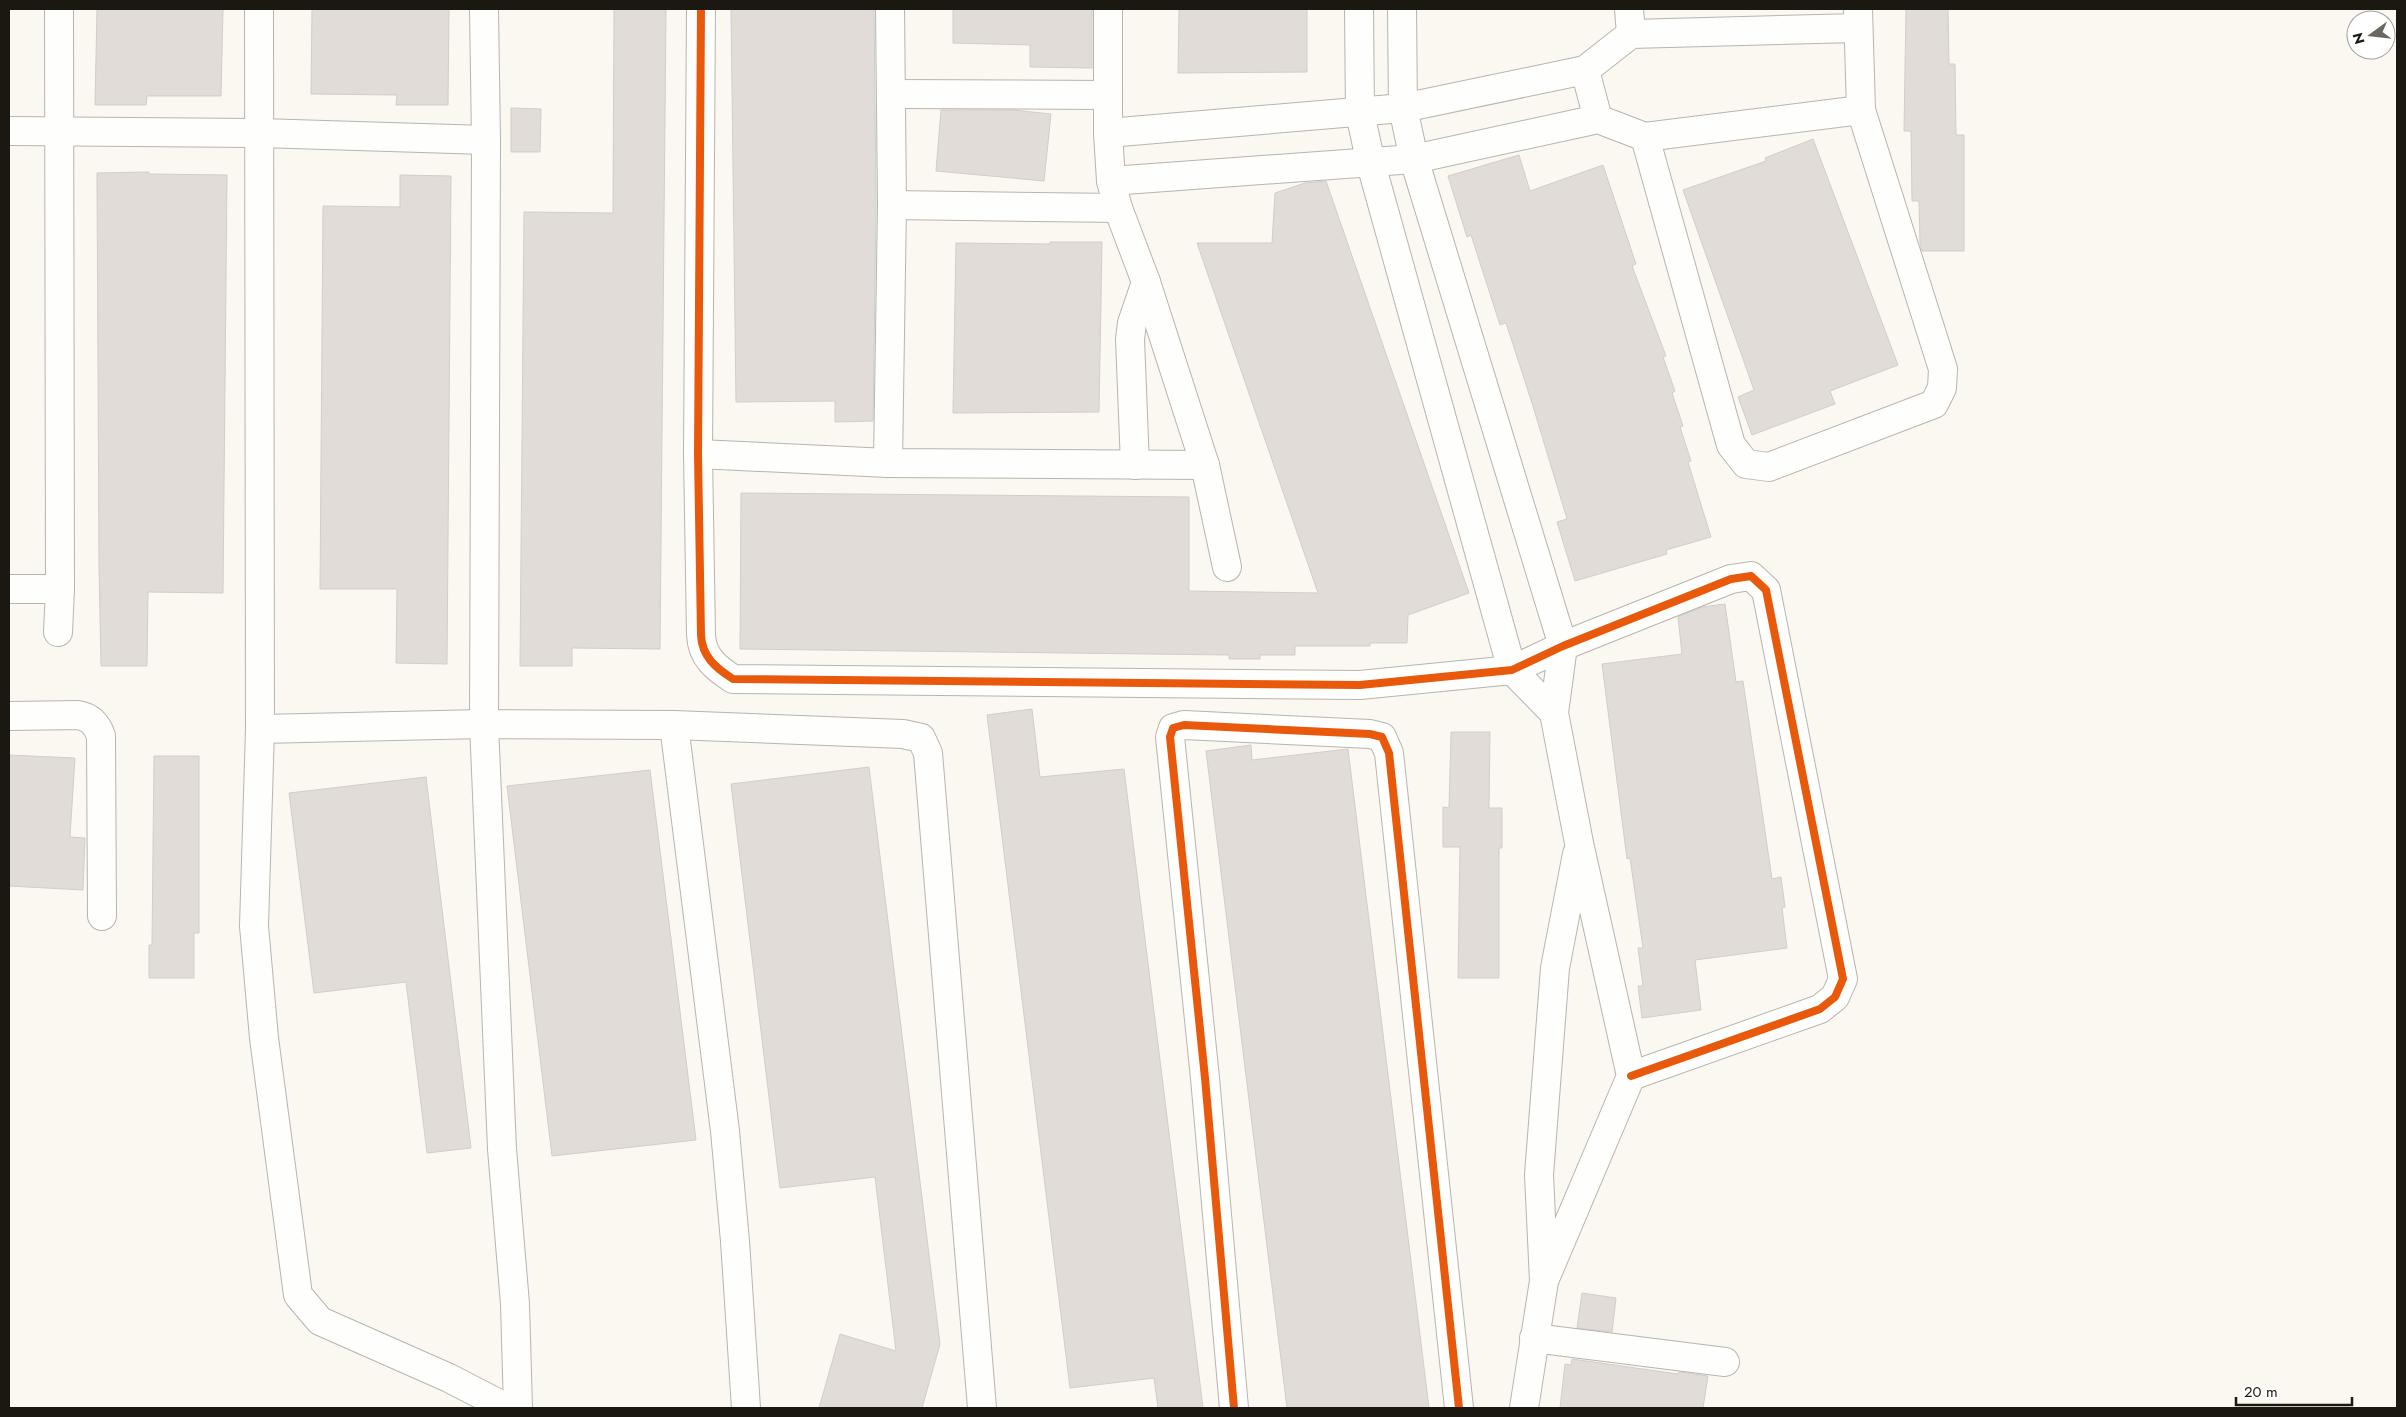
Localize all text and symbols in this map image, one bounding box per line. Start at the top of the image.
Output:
north arrow [2346,10,2396,60]
text: N [2347,30,2370,46]
scale bar [2236,1374,2352,1406]
text: 20 m [2244,1381,2278,1403]

